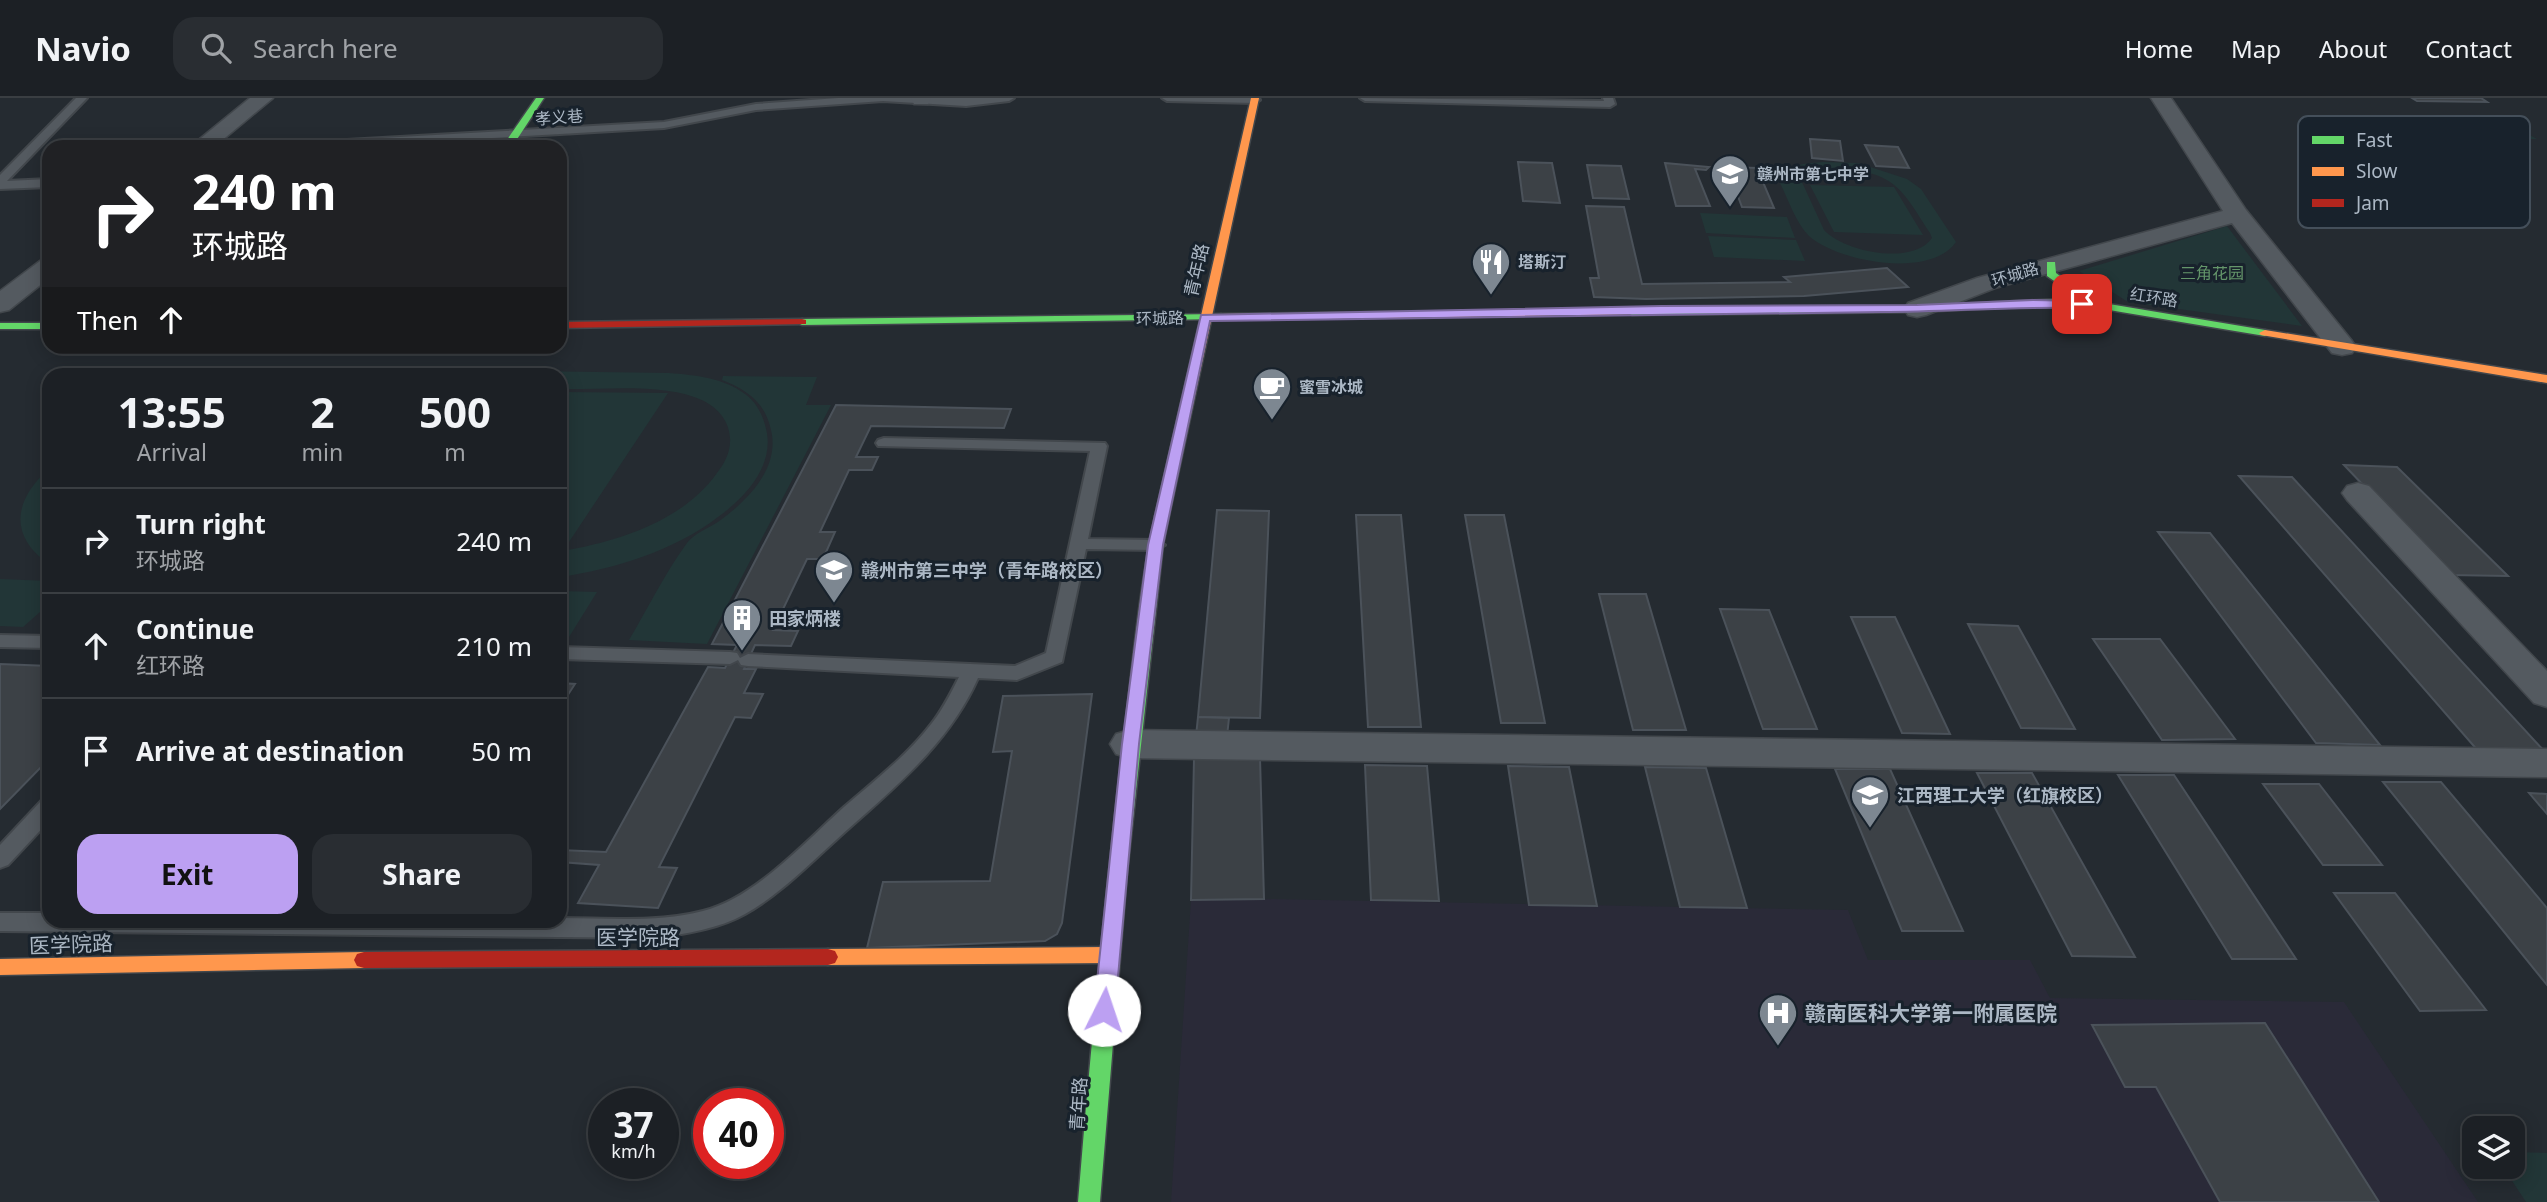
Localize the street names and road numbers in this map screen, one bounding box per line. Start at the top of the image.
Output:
street label: 孝义巷 [534,104,584,130]
street label: 青年路 [1178,241,1214,299]
street label: 环城路 [1989,257,2041,291]
street label: 红环路 [2129,282,2179,312]
street label: 环城路 [1136,307,1184,329]
street label: 医学院路 [596,923,680,951]
street label: 医学院路 [29,929,113,959]
street label: 青年路 [1064,1076,1092,1132]

